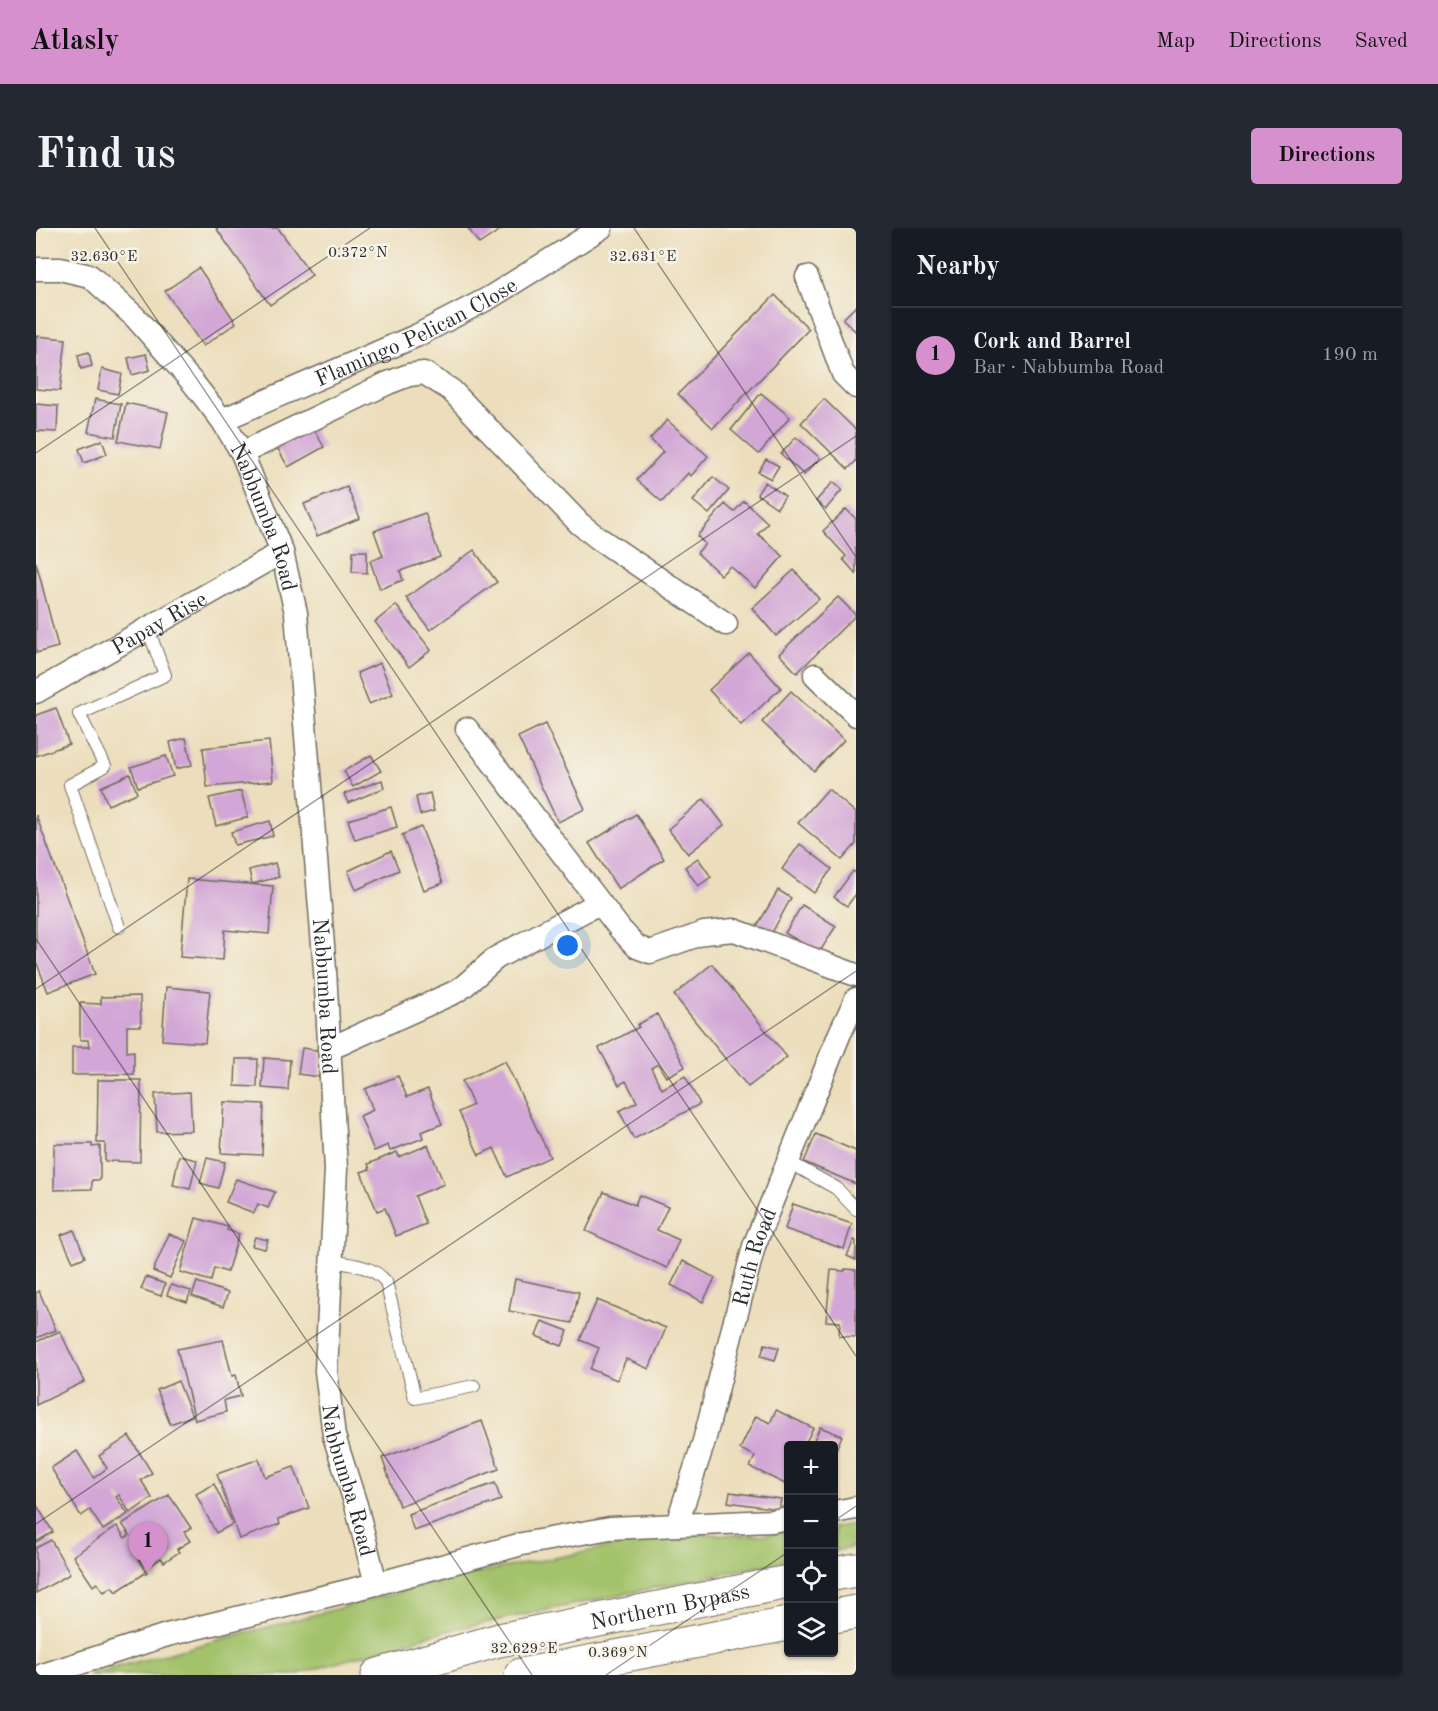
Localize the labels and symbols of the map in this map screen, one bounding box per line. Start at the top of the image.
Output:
text: 0.372°N [328,246,388,261]
text: 32.630°E [71,250,137,265]
text: 32.631°E [610,250,676,265]
street label: Flamingo Pelican Close [312,274,521,391]
street label: Nabbumba Road [225,439,300,593]
street label: Papay Rise [108,588,211,660]
street label: Nabbumba Road [308,917,340,1075]
your location [553,931,582,960]
street label: Ruth Road [730,1205,781,1309]
street label: Nabbumba Road [317,1403,378,1559]
pin: 1 [128,1524,168,1573]
street label: Northern Bypass [588,1581,752,1634]
text: 32.629°E [491,1642,557,1657]
text: 0.369°N [588,1646,648,1661]

